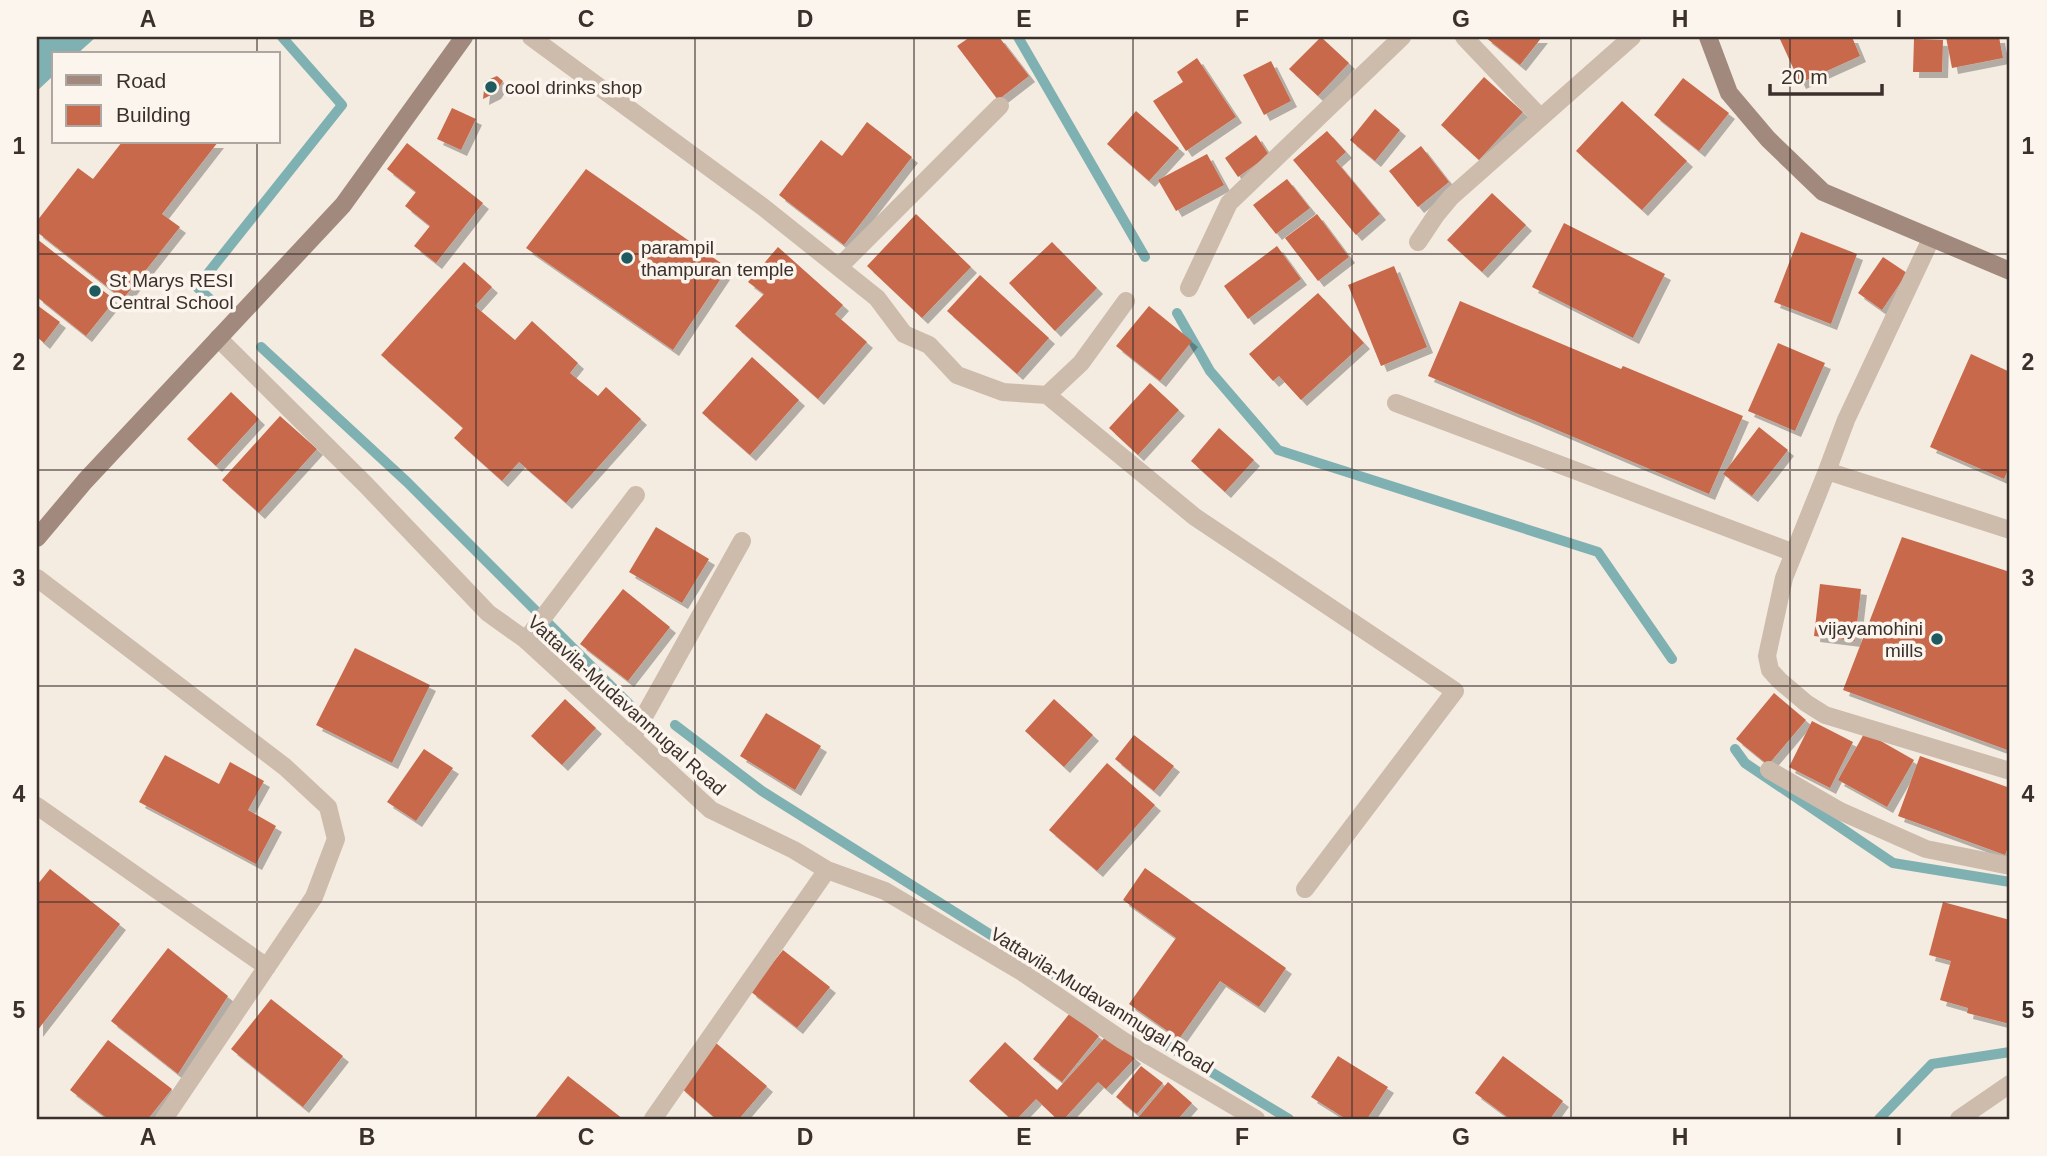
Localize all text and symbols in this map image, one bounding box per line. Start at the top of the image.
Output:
text: A [140,6,156,32]
text: B [359,6,375,32]
text: C [578,6,594,32]
text: D [797,6,813,32]
text: E [1016,6,1032,32]
text: F [1235,6,1249,32]
text: G [1452,6,1470,32]
text: H [1672,6,1688,32]
text: I [1896,6,1902,32]
legend [52,52,280,144]
scale bar [1770,52,1882,96]
text: 20 m [1781,65,1828,88]
text: Road [116,69,166,92]
place label: cool drinks shop [505,77,642,98]
marker: cool drinks shop [483,79,499,95]
text: Building [116,103,191,126]
text: 1 [13,133,26,159]
text: 1 [2022,133,2035,159]
place label: parampil thampuran temple [641,237,794,280]
marker: parampil thampuran temple [619,250,635,266]
place label: St Marys RESI Central School [109,270,234,313]
marker: St Marys RESI Central School [87,283,103,299]
text: 2 [13,349,25,375]
text: 2 [2022,349,2034,375]
text: 3 [13,565,25,591]
text: 3 [2022,565,2034,591]
street label: Vattavila-Mudavanmugal Road [524,611,730,800]
place label: vijayamohini mills [1818,618,1923,661]
marker: vijayamohini mills [1929,631,1945,647]
text: 4 [13,781,26,807]
text: 4 [2022,781,2035,807]
street label: Vattavila-Mudavanmugal Road [987,923,1217,1078]
text: 5 [13,997,26,1023]
text: 5 [2022,997,2035,1023]
text: A [140,1124,156,1150]
text: B [359,1124,375,1150]
text: C [578,1124,594,1150]
text: D [797,1124,813,1150]
text: E [1016,1124,1032,1150]
text: F [1235,1124,1249,1150]
text: G [1452,1124,1470,1150]
text: H [1672,1124,1688,1150]
text: I [1896,1124,1902,1150]

